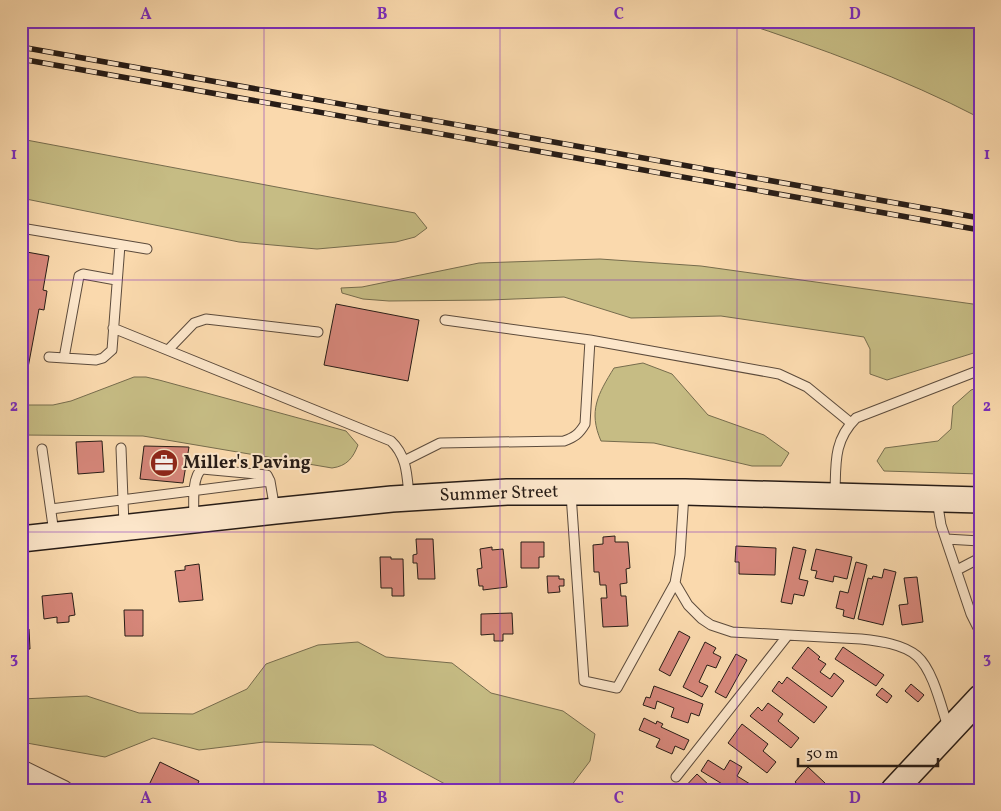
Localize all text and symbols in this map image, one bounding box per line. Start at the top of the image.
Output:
text: A [140,4,152,26]
text: B [377,4,388,26]
text: C [614,4,624,26]
text: D [849,4,861,26]
text: 1 [11,144,17,166]
text: 1 [984,144,990,166]
text: 2 [10,396,18,418]
text: 2 [983,396,991,418]
office icon: Miller's Paving [149,448,179,478]
place label: Miller's Paving [183,451,311,476]
street label: Summer Street [439,479,559,509]
text: 3 [10,648,18,670]
text: 3 [983,648,991,670]
scale bar [798,736,938,768]
text: 50 m [806,744,838,765]
text: A [140,788,152,810]
text: B [377,788,388,810]
text: C [614,788,624,810]
text: D [849,788,861,810]

